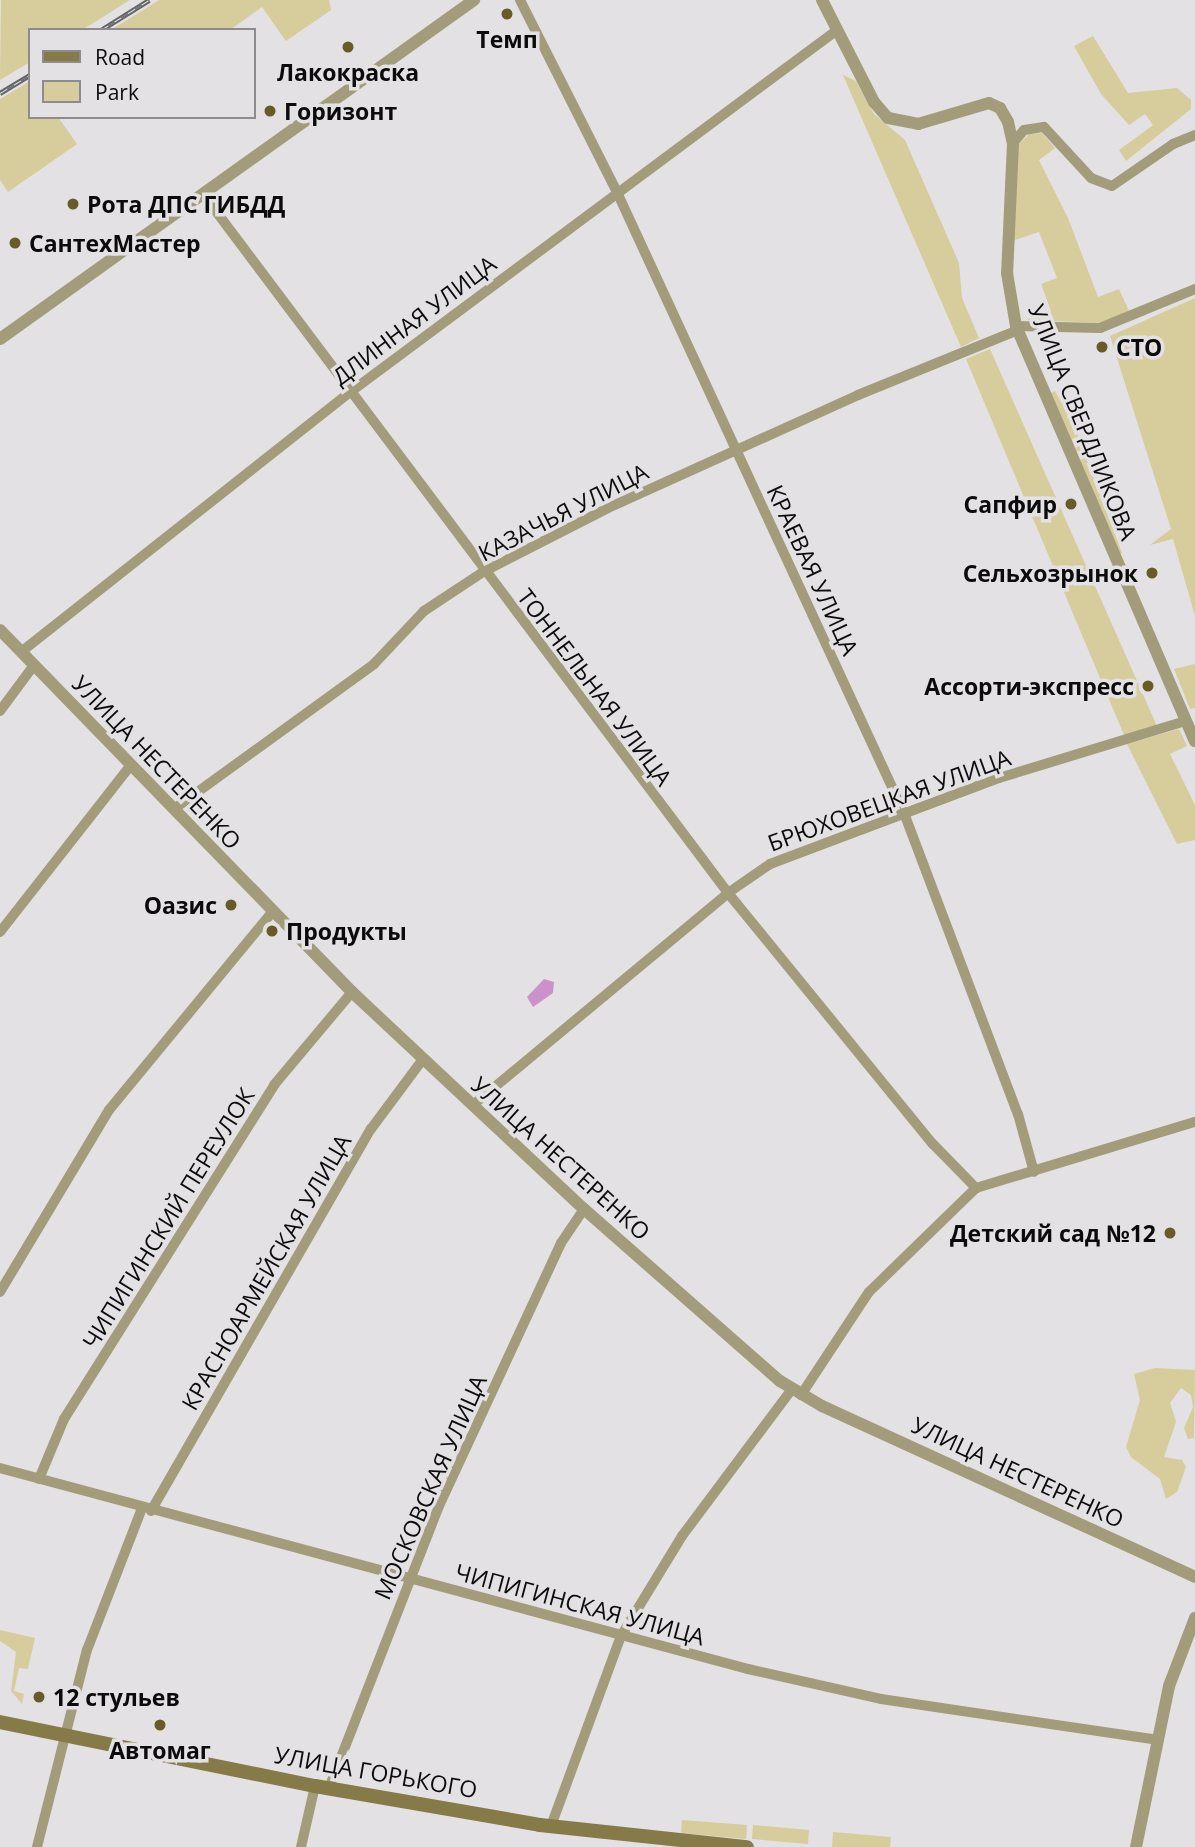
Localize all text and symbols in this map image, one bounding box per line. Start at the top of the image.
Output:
marker: Темп [499,6,515,22]
place label: Темп [476,25,538,53]
legend [28,28,256,119]
marker: Лакокраска [340,39,356,55]
text: Road [95,43,145,71]
place label: Лакокраска [277,58,419,86]
text: Park [95,78,139,106]
place label: Горизонт [284,97,397,125]
marker: Горизонт [262,103,278,119]
place label: Рота ДПС ГИБДД [87,190,285,218]
marker: Рота ДПС ГИБДД [65,196,81,212]
place label: СантехМастер [29,229,201,257]
marker: СантехМастер [7,235,23,251]
street label: ДЛИННАЯ УЛИЦА [327,249,501,391]
street label: УЛИЦА СВЕРДЛИКОВА [1023,300,1143,544]
place label: СТО [1116,333,1162,361]
marker: СТО [1094,339,1110,355]
street label: КАЗАЧЬЯ УЛИЦА [473,457,653,567]
street label: КРАЕВАЯ УЛИЦА [762,481,864,659]
place label: Сапфир [964,490,1057,518]
marker: Сапфир [1063,496,1079,512]
place label: Сельхозрынок [963,559,1138,587]
marker: Сельхозрынок [1144,565,1160,581]
street label: ТОННЕЛЬНАЯ УЛИЦА [512,583,678,791]
street label: УЛИЦА НЕСТЕРЕНКО [67,670,247,854]
place label: Ассорти-экспресс [924,672,1134,700]
marker: Ассорти-экспресс [1140,678,1156,694]
street label: БРЮХОВЕЦКАЯ УЛИЦА [764,743,1014,857]
place label: Оазис [144,891,217,919]
marker: Оазис [223,897,239,913]
place label: Продукты [286,917,407,945]
marker: Продукты [264,923,280,939]
street label: УЛИЦА НЕСТЕРЕНКО [466,1071,656,1245]
street label: ЧИПИГИНСКИЙ ПЕРЕУЛОК [76,1083,260,1353]
street label: КРАСНОАРМЕЙСКАЯ УЛИЦА [176,1129,356,1415]
place label: Детский сад №12 [950,1219,1156,1247]
marker: Детский сад №12 [1162,1225,1178,1241]
street label: МОСКОВСКАЯ УЛИЦА [368,1370,492,1604]
street label: УЛИЦА НЕСТЕРЕНКО [908,1411,1128,1533]
street label: ЧИПИГИНСКАЯ УЛИЦА [452,1557,708,1651]
place label: 12 стульев [53,1683,180,1711]
marker: 12 стульев [31,1689,47,1705]
marker: Автомаг [152,1717,168,1733]
place label: Автомаг [109,1736,211,1764]
street label: УЛИЦА ГОРЬКОГО [272,1741,480,1803]

